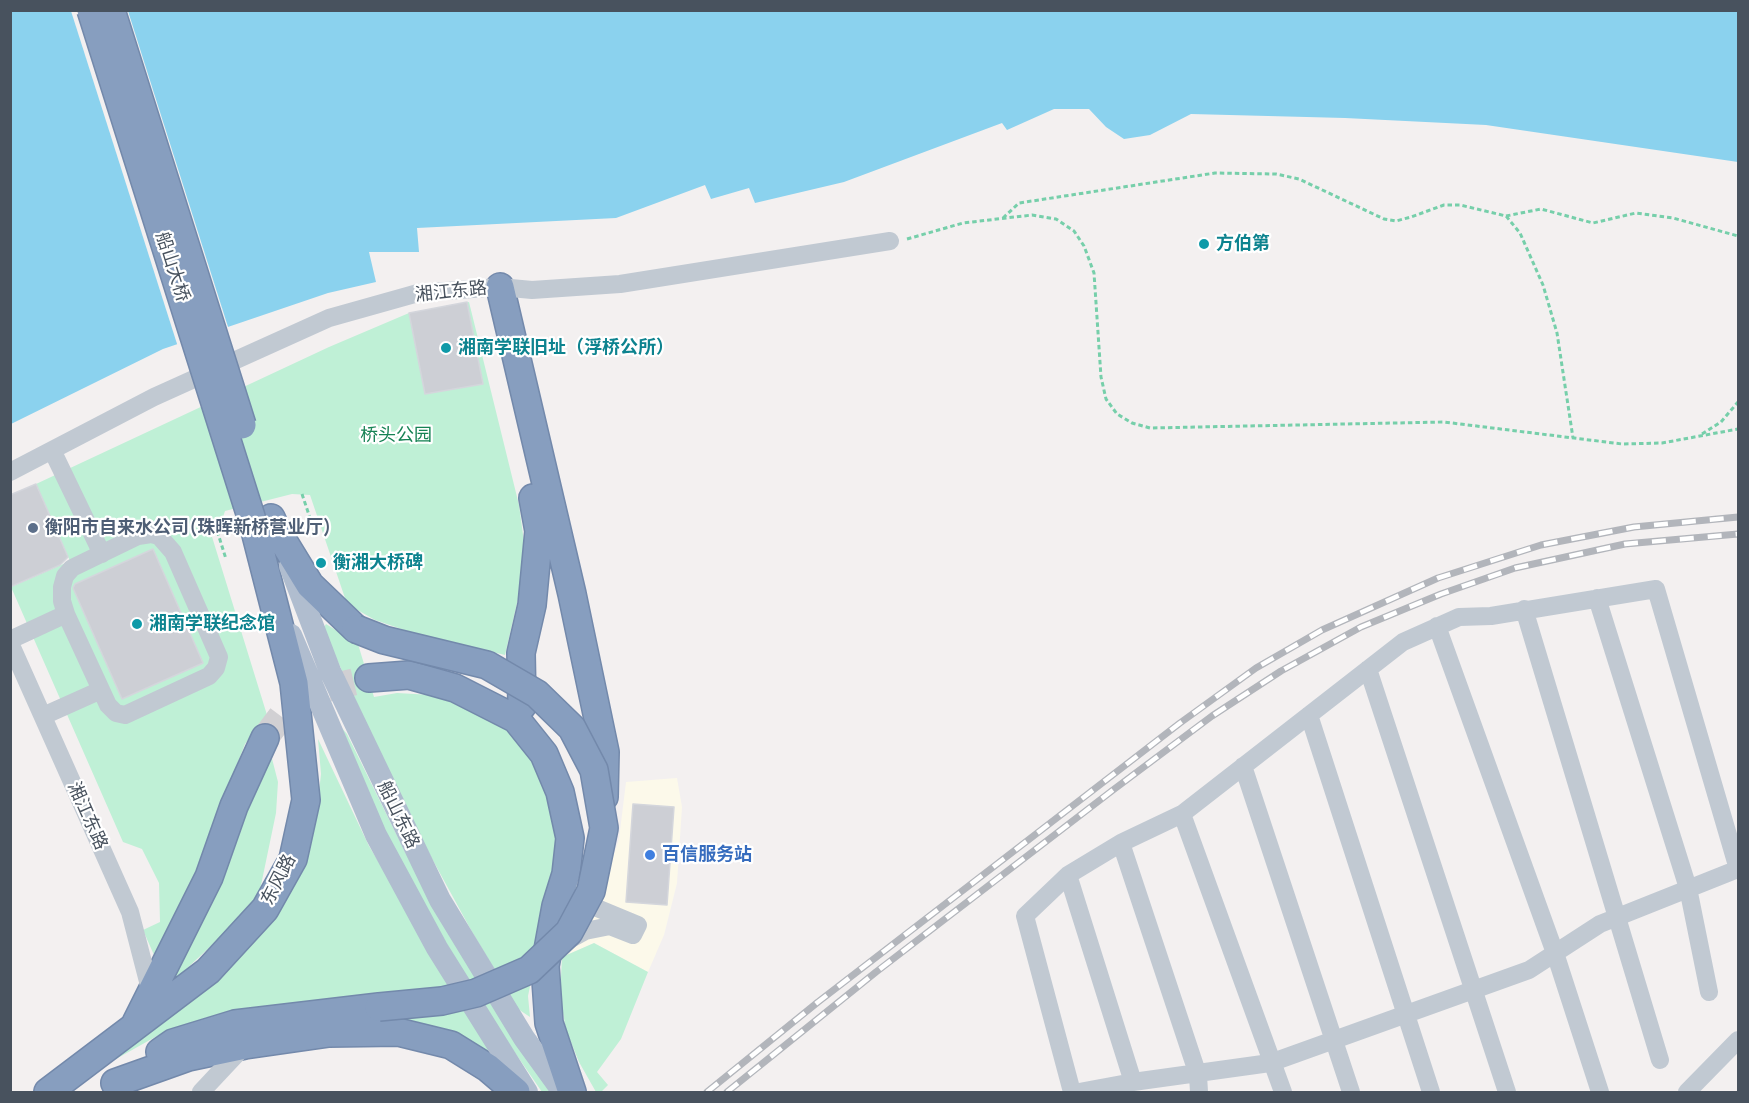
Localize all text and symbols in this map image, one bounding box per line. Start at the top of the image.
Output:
street label: 船山大桥 [151,229,193,305]
place label: 方伯第 [1216,233,1270,255]
marker: 方伯第 [1197,237,1211,251]
street label: 湘江东路 [414,277,488,307]
place label: 湘南学联旧址（浮桥公所） [458,337,674,359]
marker: 湘南学联旧址（浮桥公所） [439,341,453,355]
park label: 桥头公园 [360,425,432,447]
place label: 衡阳市自来水公司(珠晖新桥营业厅) [45,517,331,539]
marker: 衡阳市自来水公司(珠晖新桥营业厅) [26,521,40,535]
place label: 衡湘大桥碑 [333,552,423,574]
marker: 衡湘大桥碑 [314,556,328,570]
place label: 湘南学联纪念馆 [149,613,275,635]
marker: 湘南学联纪念馆 [130,617,144,631]
street label: 船山东路 [373,778,423,852]
street label: 湘江东路 [62,779,112,853]
place label: 百信服务站 [662,844,752,866]
marker: 百信服务站 [643,848,657,862]
street label: 东风路 [257,851,301,909]

